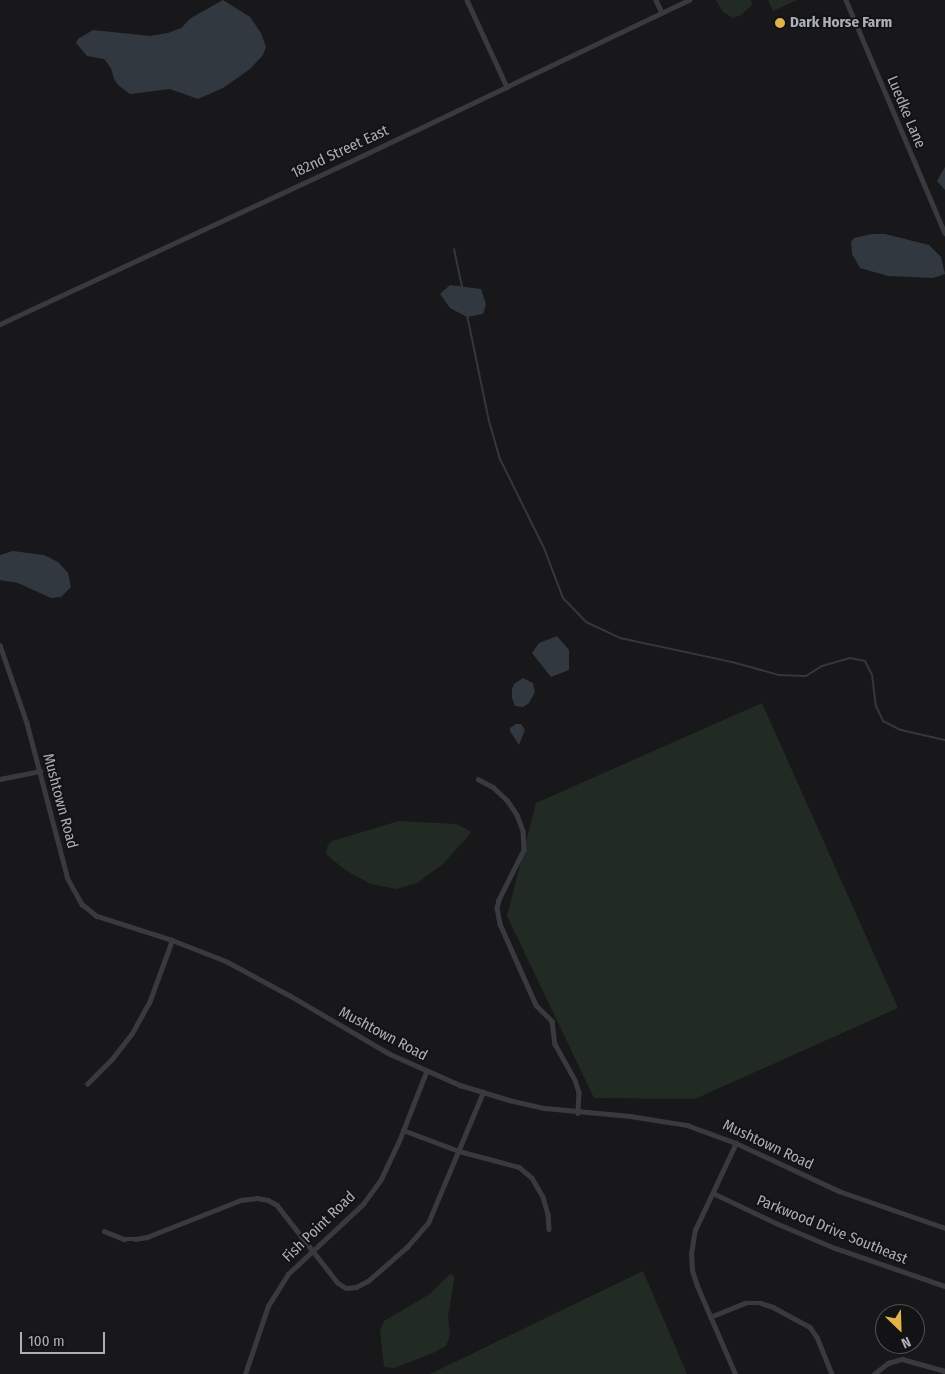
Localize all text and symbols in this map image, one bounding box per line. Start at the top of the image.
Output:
place label: Dark Horse Farm [790,14,892,32]
marker: Dark Horse Farm [774,17,786,29]
street label: Luedke Lane [883,73,929,151]
street label: 182nd Street East [289,122,391,182]
street label: Mushtown Road [39,751,81,851]
street label: Mushtown Road [336,1003,430,1065]
street label: Mushtown Road [720,1116,816,1174]
street label: Fish Point Road [279,1188,359,1266]
street label: Parkwood Drive Southeast [754,1192,910,1268]
north arrow [875,1304,925,1354]
scale bar [22,1322,108,1354]
text: 100 m [28,1332,65,1350]
text: N [899,1333,913,1352]

